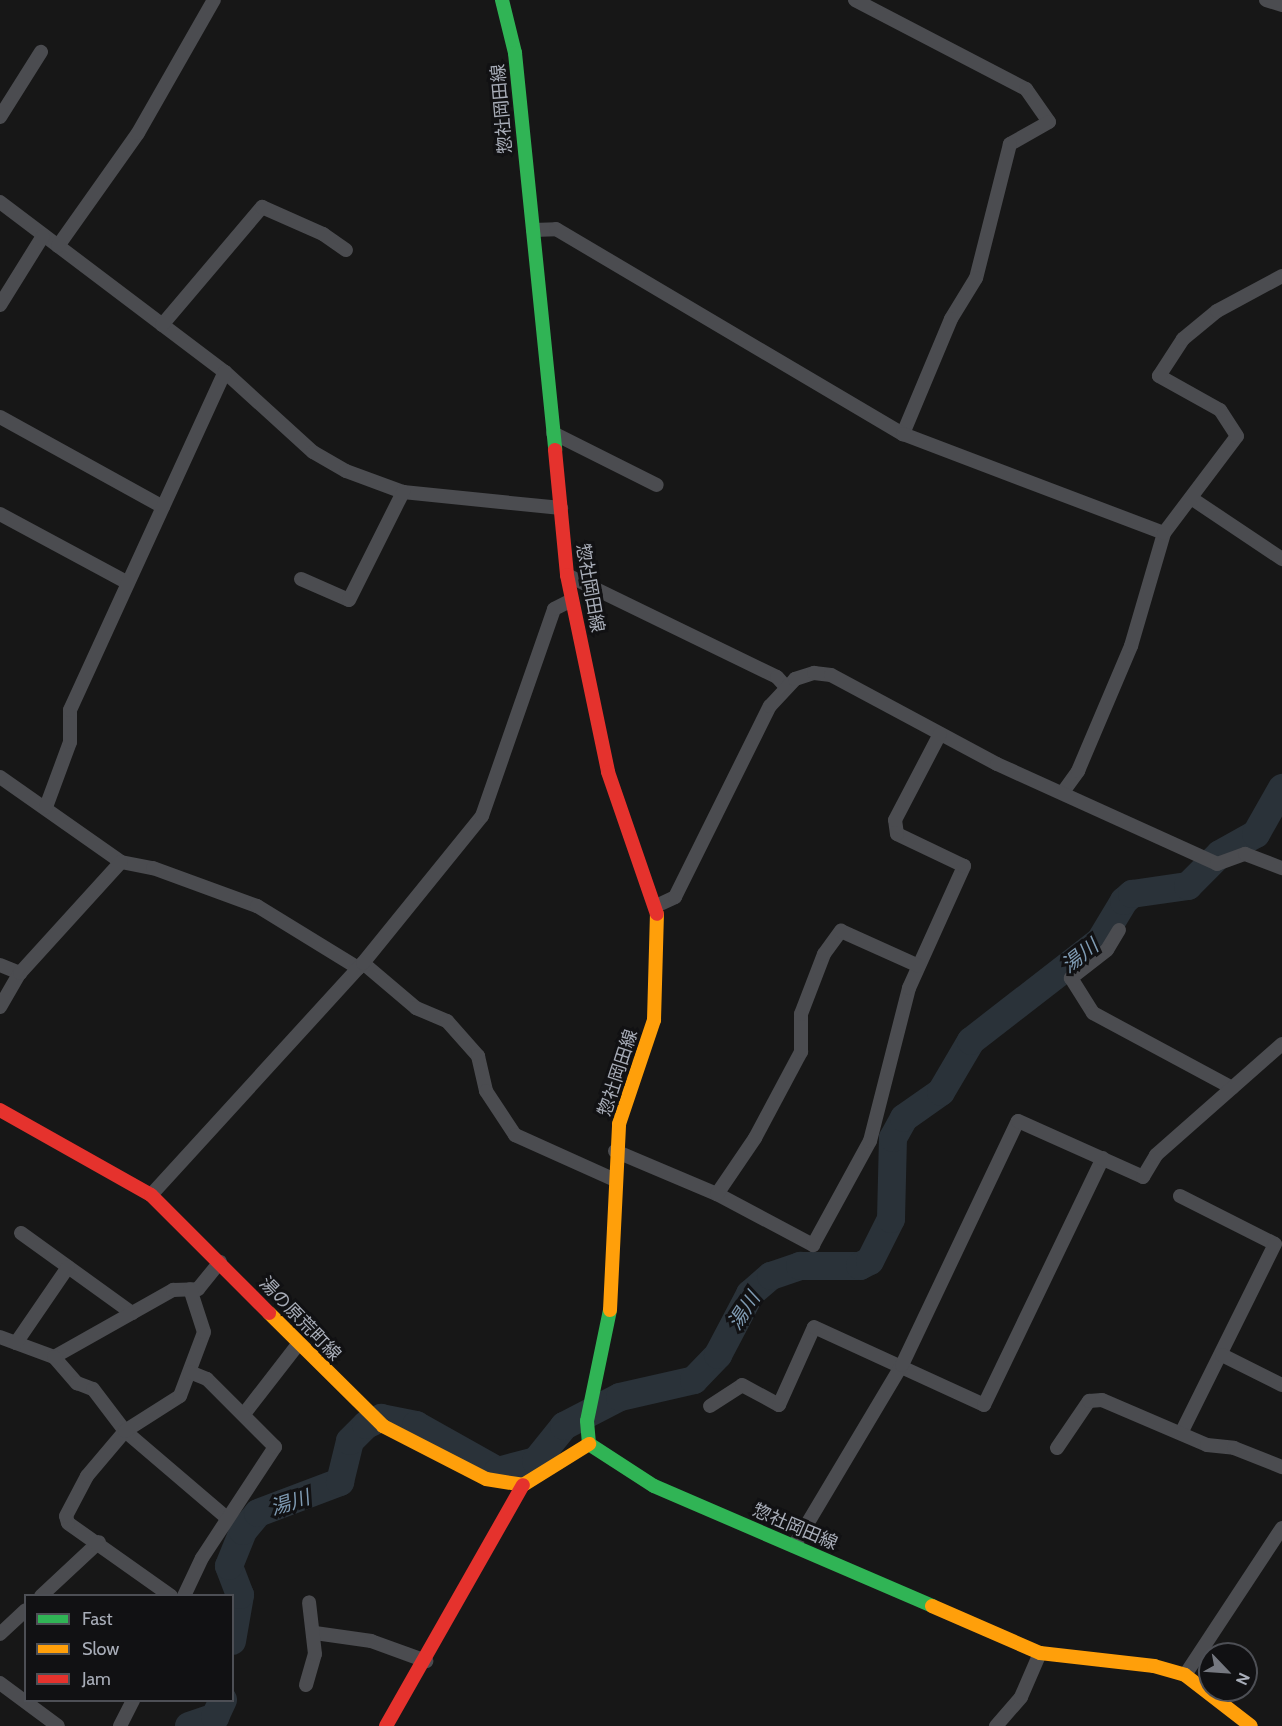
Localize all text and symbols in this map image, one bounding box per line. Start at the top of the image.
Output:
street label: 惣社岡田線 [487,63,517,155]
street label: 惣社岡田線 [572,542,608,634]
water label: 湯川 [1057,934,1103,978]
street label: 惣社岡田線 [594,1027,642,1119]
street label: 湯の原荒町線 [255,1273,345,1365]
water label: 湯川 [723,1288,765,1334]
water label: 湯川 [267,1485,313,1521]
street label: 惣社岡田線 [749,1499,841,1555]
legend [24,1594,234,1702]
text: Fast [82,1608,113,1630]
text: Slow [82,1638,119,1660]
north arrow [1198,1642,1258,1702]
text: Jam [82,1668,111,1690]
text: N [1232,1670,1254,1688]

